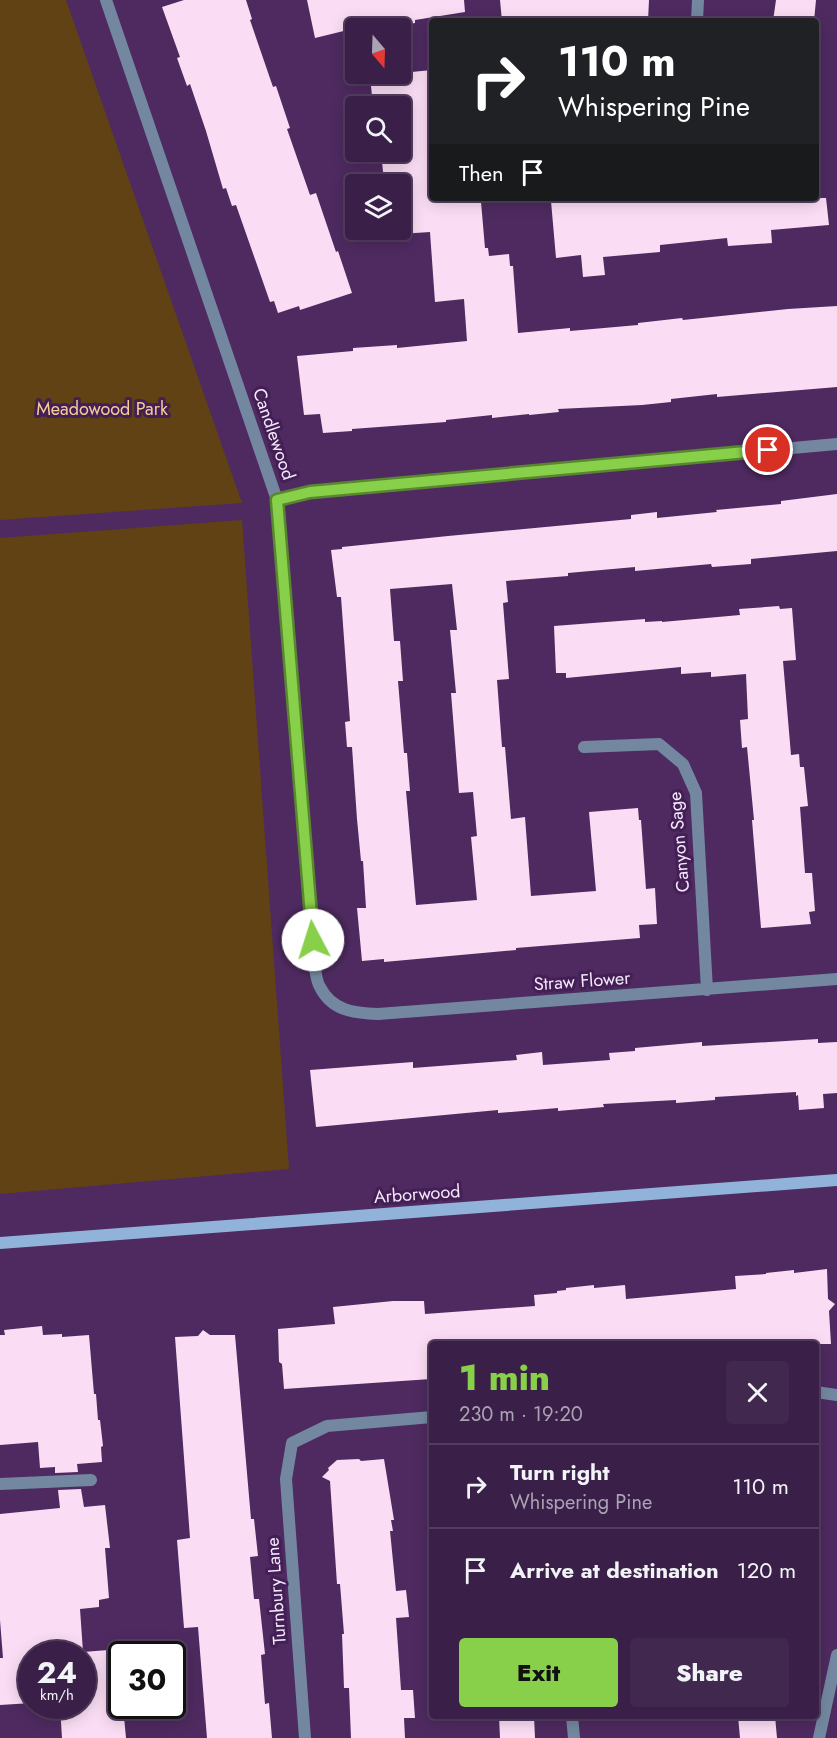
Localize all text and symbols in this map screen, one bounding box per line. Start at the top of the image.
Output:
north arrow [345,18,411,84]
map controls [345,18,411,240]
text: 110 m [558,31,676,92]
icon: right [459,42,537,120]
text: Whispering Pine [558,87,750,126]
button: search [345,96,411,162]
icon: arrive [516,156,549,189]
text: Then [459,157,504,189]
button: layers [345,174,411,240]
street label: Candlewood [246,385,302,483]
park label: Meadowood Park [36,396,168,422]
pin [742,424,793,475]
icon: arrive [751,433,784,466]
street label: Canyon Sage [662,791,696,893]
position arrow [281,908,345,972]
street label: Straw Flower [533,965,632,997]
street label: Arborwood [373,1178,461,1210]
text: 1 min [459,1351,550,1403]
button: close [726,1361,789,1424]
text: 230 m · 19:20 [459,1400,583,1429]
text: Turn right [510,1456,610,1488]
icon: right [459,1470,492,1503]
text: 110 m [732,1470,789,1502]
text: Whispering Pine [510,1488,652,1517]
street label: Turnbury Lane [259,1537,293,1645]
icon: arrive [459,1554,492,1587]
text: Arrive at destination [510,1554,719,1586]
text: 120 m [737,1554,796,1586]
button: Exit [459,1638,618,1707]
button: Share [630,1638,789,1707]
speed limit sign: 30 [108,1641,186,1719]
text: 24 [37,1651,77,1694]
text: km/h [40,1684,74,1706]

